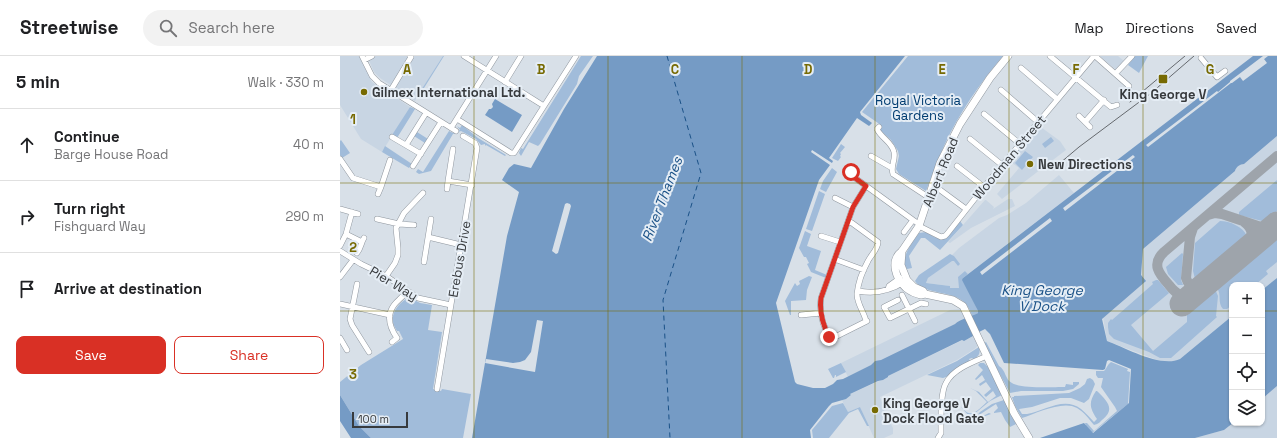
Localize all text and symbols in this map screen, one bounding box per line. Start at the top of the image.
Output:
search box [143,10,423,46]
text: Streetwise [20,15,119,40]
icon: search [157,17,179,39]
text: Search here [189,18,275,37]
text: Map [1074,19,1104,37]
text: Directions [1126,19,1194,37]
text: Saved [1216,19,1257,37]
text: A [403,61,412,78]
text: B [537,61,546,78]
text: C [671,61,679,78]
text: D [804,61,813,78]
text: E [938,61,946,78]
text: F [1073,61,1080,78]
text: G [1206,61,1214,78]
text: 5 min [16,71,60,93]
marker: King George V [1157,73,1169,85]
text: Walk · 330 m [247,74,324,91]
place label: Gilmex International Ltd. [372,84,525,101]
place label: King George V [1119,86,1207,103]
marker: Gilmex International Ltd. [359,87,369,97]
park label: Royal Victoria Gardens [875,92,962,124]
text: 1 [350,111,356,128]
street label: Woodman Street [969,112,1050,203]
text: Continue [54,127,120,146]
icon: ahead [16,134,38,156]
street label: Albert Road [919,135,962,209]
text: 40 m [293,136,324,153]
text: Barge House Road [54,146,168,163]
water label: River Thames [638,154,687,244]
place label: New Directions [1038,156,1132,173]
marker: New Directions [1025,159,1035,169]
route start [842,163,860,181]
text: Turn right [54,199,125,218]
icon: right [16,206,38,228]
text: 290 m [285,208,324,225]
text: Fishguard Way [54,218,146,235]
street label: Erebus Drive [444,220,475,299]
text: 2 [349,239,357,256]
street label: Pier Way [366,262,421,304]
icon: arrive [16,278,38,300]
text: Arrive at destination [54,279,202,298]
water label: King George V Dock [1001,281,1084,315]
map controls [1229,282,1265,426]
button: + [1229,282,1265,318]
button: − [1229,318,1265,354]
route end [820,328,838,346]
button: Save [16,336,166,374]
button: Share [174,336,324,374]
button: locate [1229,354,1265,390]
text: 3 [349,366,357,383]
button: layers [1229,390,1265,426]
place label: King George V Dock Flood Gate [883,395,985,427]
marker: King George V Dock Flood Gate [870,405,880,415]
scale bar [352,410,408,429]
text: 100 m [358,412,389,426]

